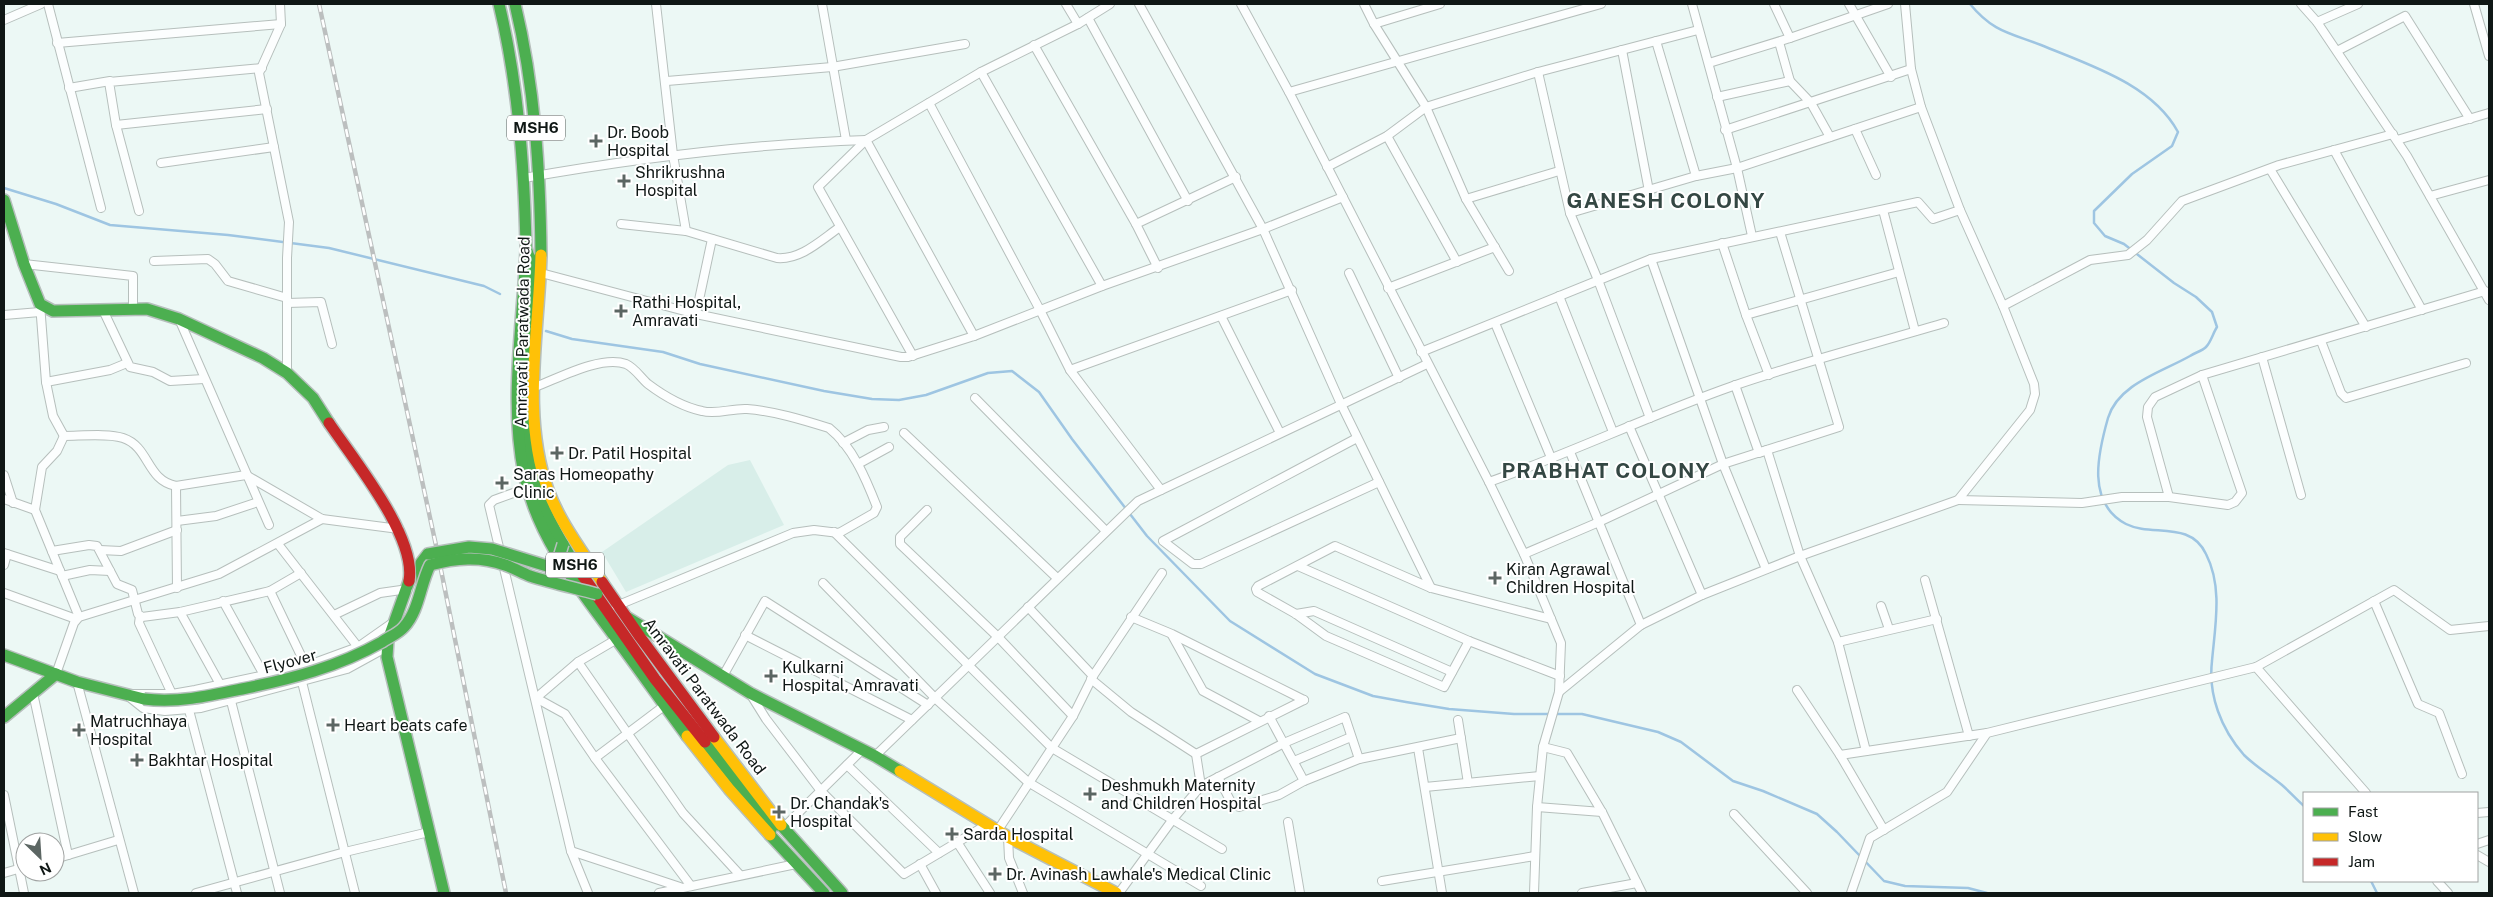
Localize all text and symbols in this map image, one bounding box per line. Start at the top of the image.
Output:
road number: MSH6 [507,116,565,140]
place label: Dr. Boob Hospital [607,123,670,160]
marker: Dr. Boob Hospital [589,134,603,148]
place label: Shrikrushna Hospital [635,163,725,200]
marker: Shrikrushna Hospital [617,174,631,188]
district label: GANESH COLONY [1567,188,1765,213]
street label: Amravati Paratwada Road [511,236,534,428]
place label: Rathi Hospital, Amravati [632,293,741,330]
marker: Rathi Hospital, Amravati [614,304,628,318]
place label: Dr. Patil Hospital [568,444,692,463]
marker: Dr. Patil Hospital [550,446,564,460]
district label: PRABHAT COLONY [1502,458,1710,483]
place label: Saras Homeopathy Clinic [513,465,654,502]
marker: Saras Homeopathy Clinic [495,476,509,490]
road number: MSH6 [546,552,604,578]
place label: Kiran Agrawal Children Hospital [1506,560,1635,597]
marker: Kiran Agrawal Children Hospital [1488,571,1502,585]
street label: Amravati Paratwada Road [640,614,770,778]
street label: Flyover [261,645,319,678]
place label: Kulkarni Hospital, Amravati [782,658,919,695]
marker: Kulkarni Hospital, Amravati [764,669,778,683]
place label: Matruchhaya Hospital [90,712,187,749]
place label: Heart beats cafe [344,716,467,735]
marker: Heart beats cafe [326,718,340,732]
marker: Matruchhaya Hospital [72,723,86,737]
place label: Bakhtar Hospital [148,751,273,770]
marker: Bakhtar Hospital [130,753,144,767]
place label: Deshmukh Maternity and Children Hospital [1101,776,1262,813]
marker: Deshmukh Maternity and Children Hospital [1083,787,1097,801]
legend [2303,792,2478,882]
place label: Dr. Chandak's Hospital [790,794,889,831]
text: Fast [2348,803,2378,820]
marker: Dr. Chandak's Hospital [772,805,786,819]
place label: Sarda Hospital [963,825,1074,844]
marker: Sarda Hospital [945,827,959,841]
text: Slow [2348,828,2383,845]
north arrow [15,832,65,882]
text: Jam [2348,853,2375,870]
text: N [37,859,54,878]
place label: Dr. Avinash Lawhale's Medical Clinic [1006,865,1271,884]
marker: Dr. Avinash Lawhale's Medical Clinic [988,867,1002,881]

